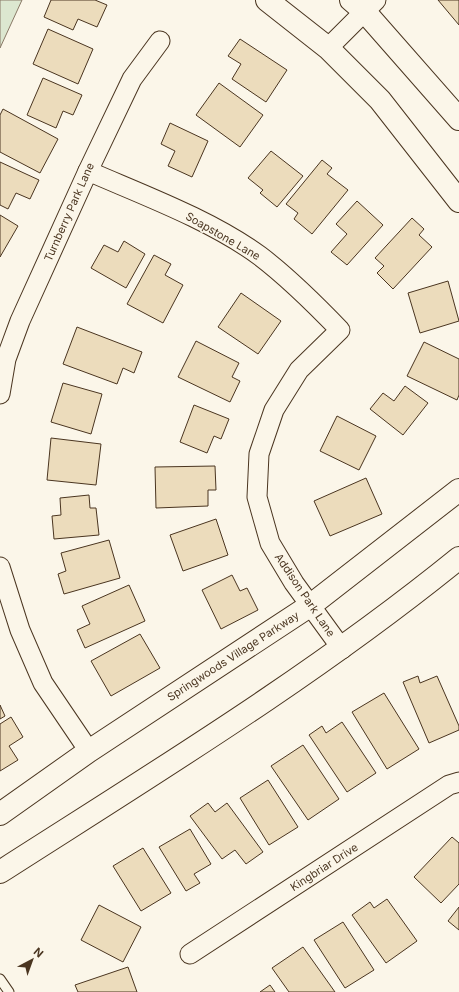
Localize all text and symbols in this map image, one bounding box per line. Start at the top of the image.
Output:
street label: Turnberry Park Lane [41,160,97,264]
street label: Soapstone Lane [183,209,263,263]
street label: Addison Park Lane [272,551,338,639]
street label: Springwoods Village Parkway [164,608,302,704]
street label: Kingbriar Drive [288,840,360,894]
north arrow [12,940,52,980]
text: N [31,944,46,960]

